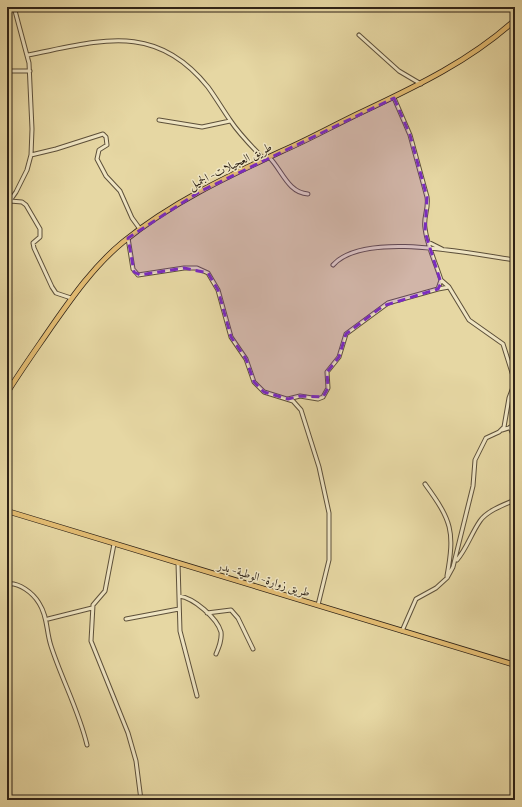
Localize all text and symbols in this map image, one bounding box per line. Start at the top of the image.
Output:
street label: طريق العجيلات- الجميل [186,140,275,194]
street label: طريق زوارة- الوطية- بدر [215,558,312,601]

